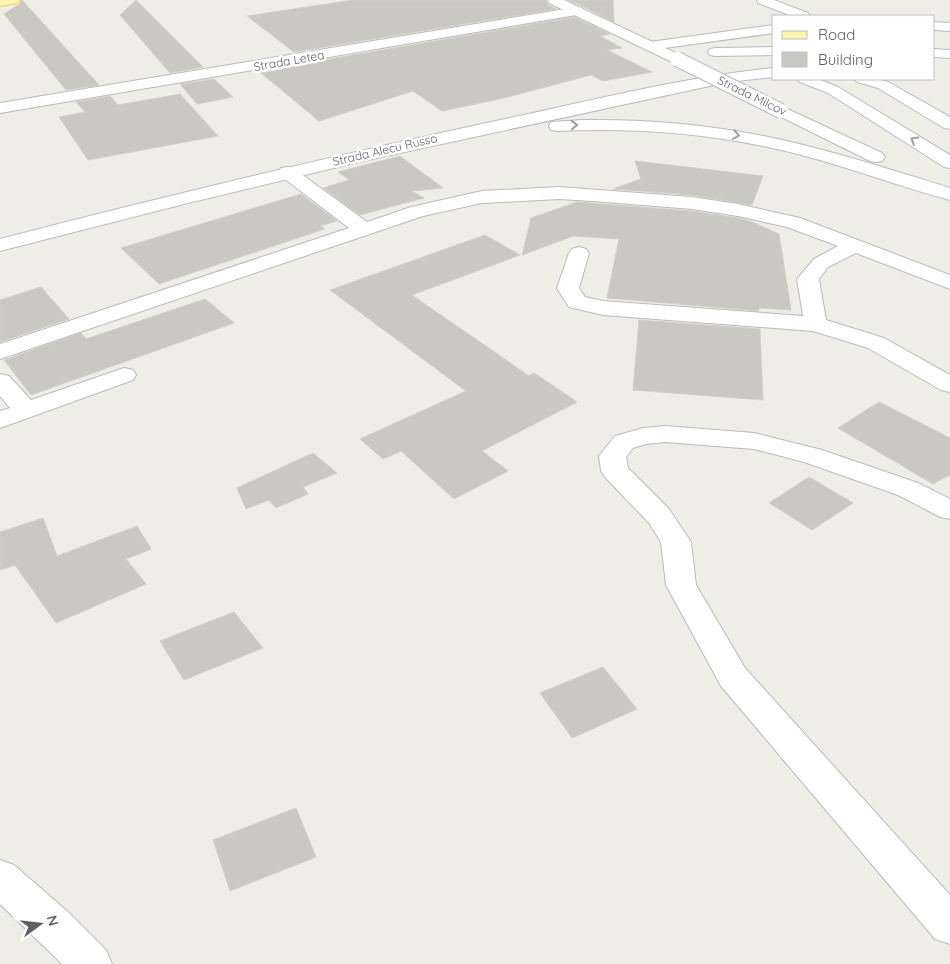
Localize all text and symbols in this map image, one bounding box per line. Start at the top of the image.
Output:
legend [772,15,935,80]
text: Road [818,25,855,44]
street label: Strada Letea [252,47,325,74]
text: Building [818,50,873,69]
street label: Strada Milcov [715,72,789,119]
one-way arrow [570,119,578,130]
street label: Strada Alecu Russo [331,130,439,169]
one-way arrow [731,130,740,140]
one-way arrow [911,137,920,147]
north arrow [15,899,65,949]
text: N [43,913,63,928]

